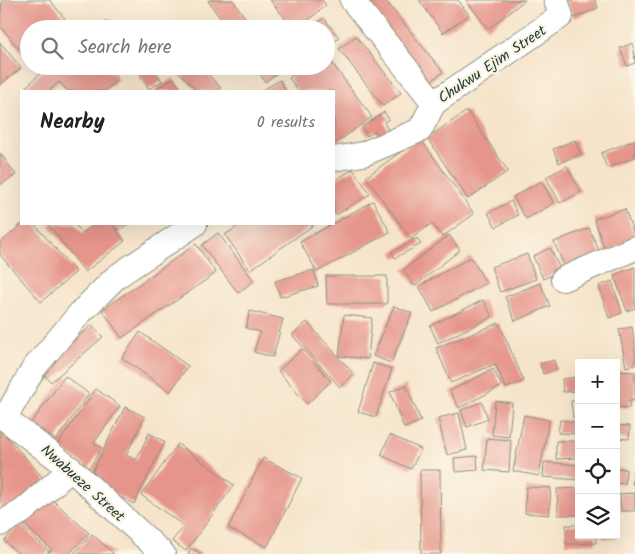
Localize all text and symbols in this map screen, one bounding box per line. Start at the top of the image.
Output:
street label: Chukwu Ejim Street [433,19,552,110]
search box [20,20,335,75]
text: Search here [78,33,172,63]
icon: search [38,34,66,62]
text: Nearby [40,106,105,139]
text: 0 results [257,110,315,135]
map controls [575,359,620,539]
button: + [575,359,620,404]
button: − [575,404,620,449]
street label: Nwabueze Street [35,439,130,528]
button: locate [575,449,620,494]
button: layers [575,494,620,539]

